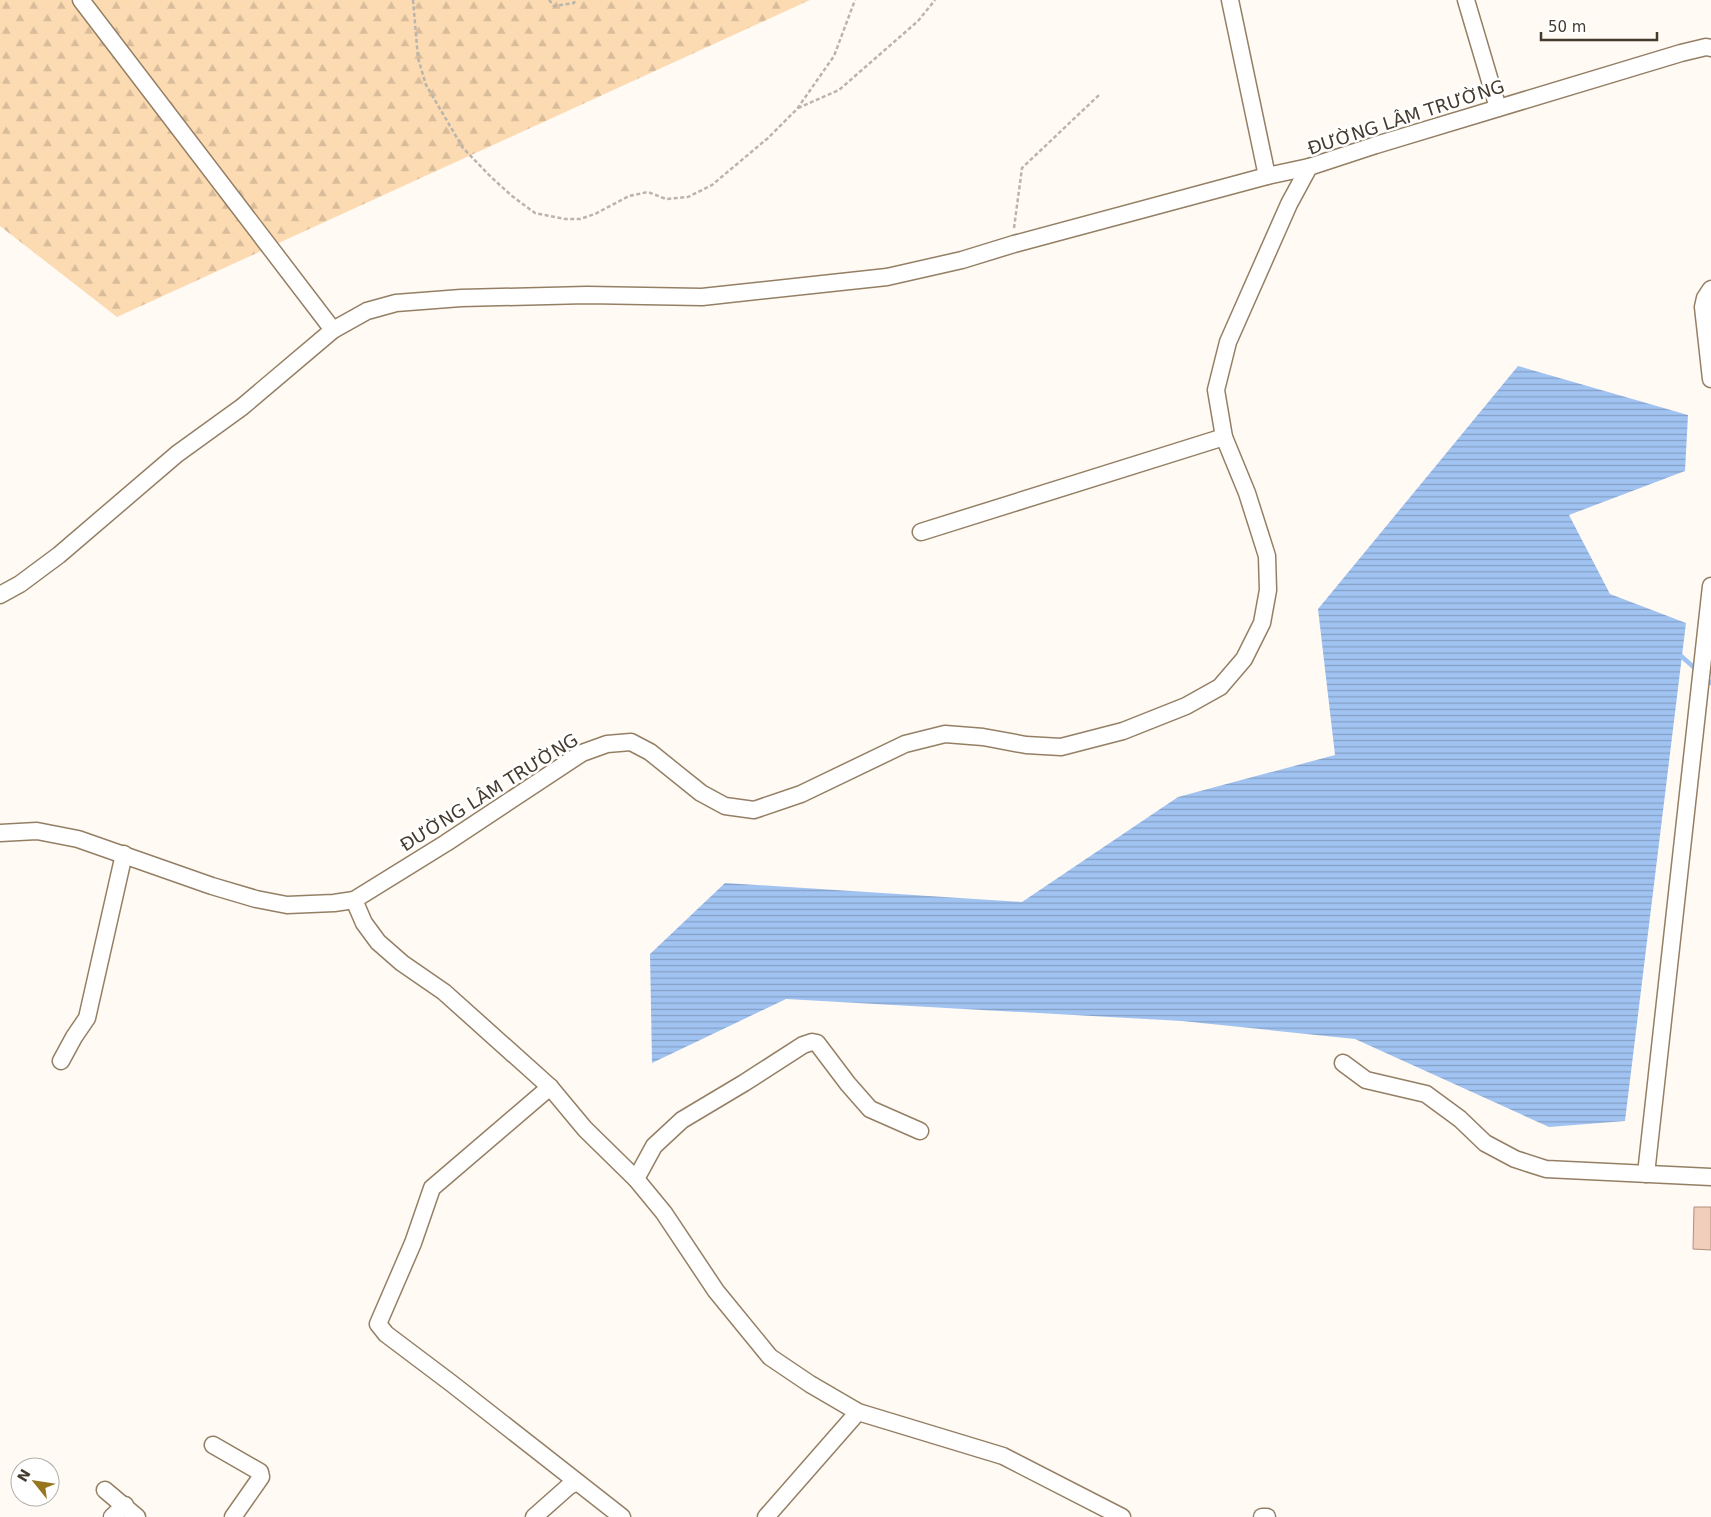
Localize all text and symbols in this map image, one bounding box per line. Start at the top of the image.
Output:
scale bar [1541,10,1657,42]
text: 50 m [1548,18,1586,36]
street label: ĐƯỜNG LÂM TRƯỜNG [1305,75,1507,159]
street label: ĐƯỜNG LÂM TRƯỜNG [396,729,582,855]
north arrow [10,1457,60,1507]
text: N [14,1466,34,1485]

